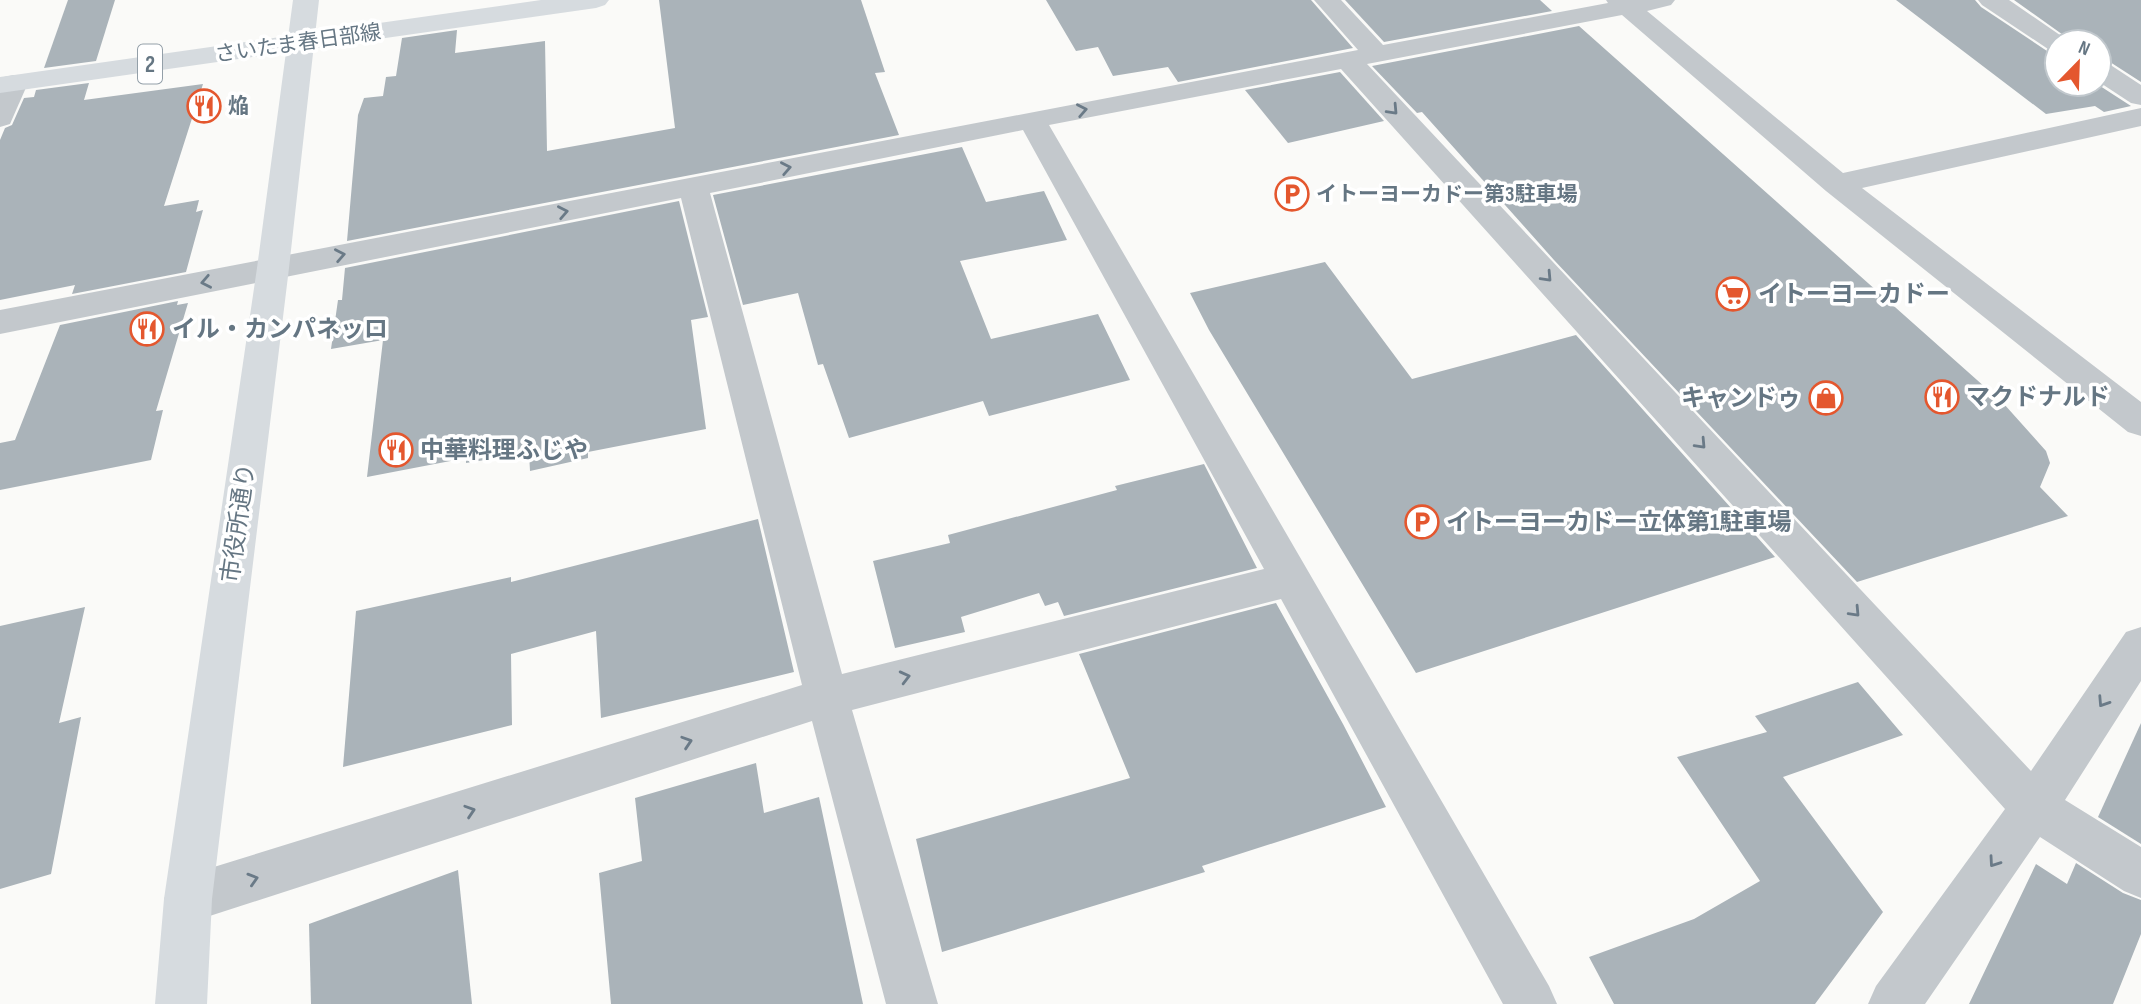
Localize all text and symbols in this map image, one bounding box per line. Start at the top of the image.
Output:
street label: さいたま春日部線 [213,19,383,68]
north arrow [2043,28,2113,98]
text: N [2075,36,2093,61]
road number: 2 [138,44,162,83]
restaurant icon: 焔 [185,87,223,125]
place label: 焔 [228,94,249,119]
one-way arrow [1384,102,1397,115]
one-way arrow [1076,104,1088,119]
one-way arrow [780,162,792,177]
parking icon: イトーヨーカドー第3駐車場 [1273,175,1311,213]
place label: イトーヨーカドー第3駐車場 [1316,182,1577,207]
one-way arrow [557,205,569,220]
one-way arrow [334,249,346,264]
one-way arrow [1539,269,1551,282]
one-way arrow [200,273,212,288]
supermarket icon: イトーヨーカドー [1714,275,1752,313]
place label: イトーヨーカドー [1758,280,1950,309]
restaurant icon: イル・カンパネッロ [128,310,166,348]
place label: イル・カンパネッロ [172,315,388,344]
restaurant icon: マクドナルド [1923,378,1961,416]
shop icon: キャンドゥ [1807,379,1845,417]
place label: マクドナルド [1966,383,2110,412]
place label: キャンドゥ [1681,384,1801,413]
restaurant icon: 中華料理ふじや [377,431,415,469]
place label: 中華料理ふじや [420,436,588,465]
one-way arrow [1693,436,1705,449]
street label: 市役所通り [216,462,261,585]
parking icon: イトーヨーカドー立体第1駐車場 [1403,503,1441,541]
place label: イトーヨーカドー立体第1駐車場 [1446,508,1791,537]
one-way arrow [1847,604,1859,617]
one-way arrow [899,671,911,685]
one-way arrow [2099,694,2112,707]
one-way arrow [681,735,693,750]
one-way arrow [464,804,476,819]
one-way arrow [1990,854,2002,867]
one-way arrow [247,873,259,888]

